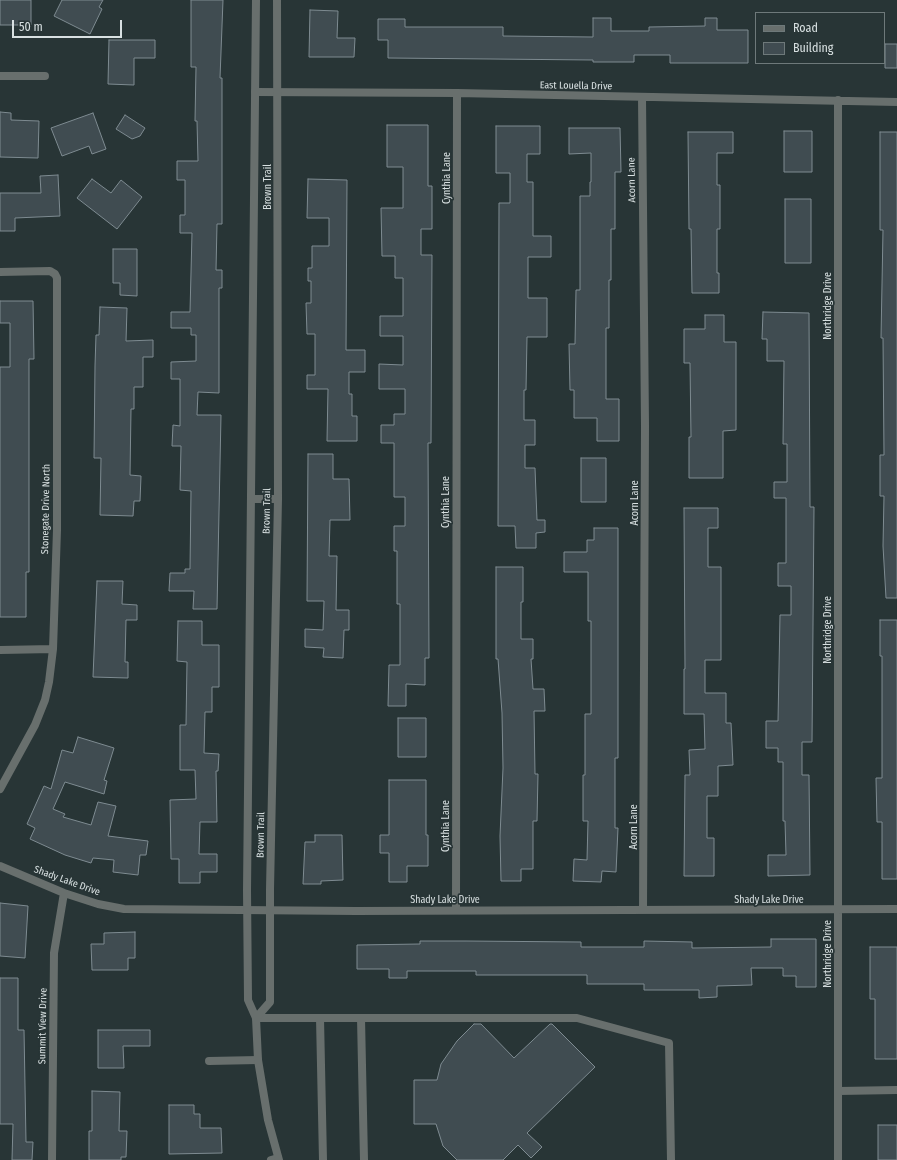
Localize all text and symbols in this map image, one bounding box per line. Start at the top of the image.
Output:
scale bar [14,12,124,38]
legend [755,12,885,64]
text: 50 m [19,20,43,34]
text: Road [793,21,818,35]
text: Building [793,41,833,55]
street label: East Louella Drive [540,79,612,93]
street label: Cynthia Lane [441,152,453,204]
street label: Acorn Lane [626,157,638,203]
street label: Brown Trail [262,164,274,210]
street label: Northridge Drive [822,272,834,340]
street label: Stonegate Drive North [39,464,53,554]
street label: Cynthia Lane [440,476,452,528]
street label: Acorn Lane [629,480,641,526]
street label: Brown Trail [261,488,273,534]
street label: Northridge Drive [822,596,834,664]
street label: Cynthia Lane [440,800,452,852]
street label: Acorn Lane [628,804,640,850]
street label: Brown Trail [255,812,267,858]
street label: Shady Lake Drive [32,863,102,899]
street label: Shady Lake Drive [410,894,480,906]
street label: Shady Lake Drive [734,894,804,906]
street label: Northridge Drive [822,920,834,988]
street label: Summit View Drive [36,988,50,1064]

